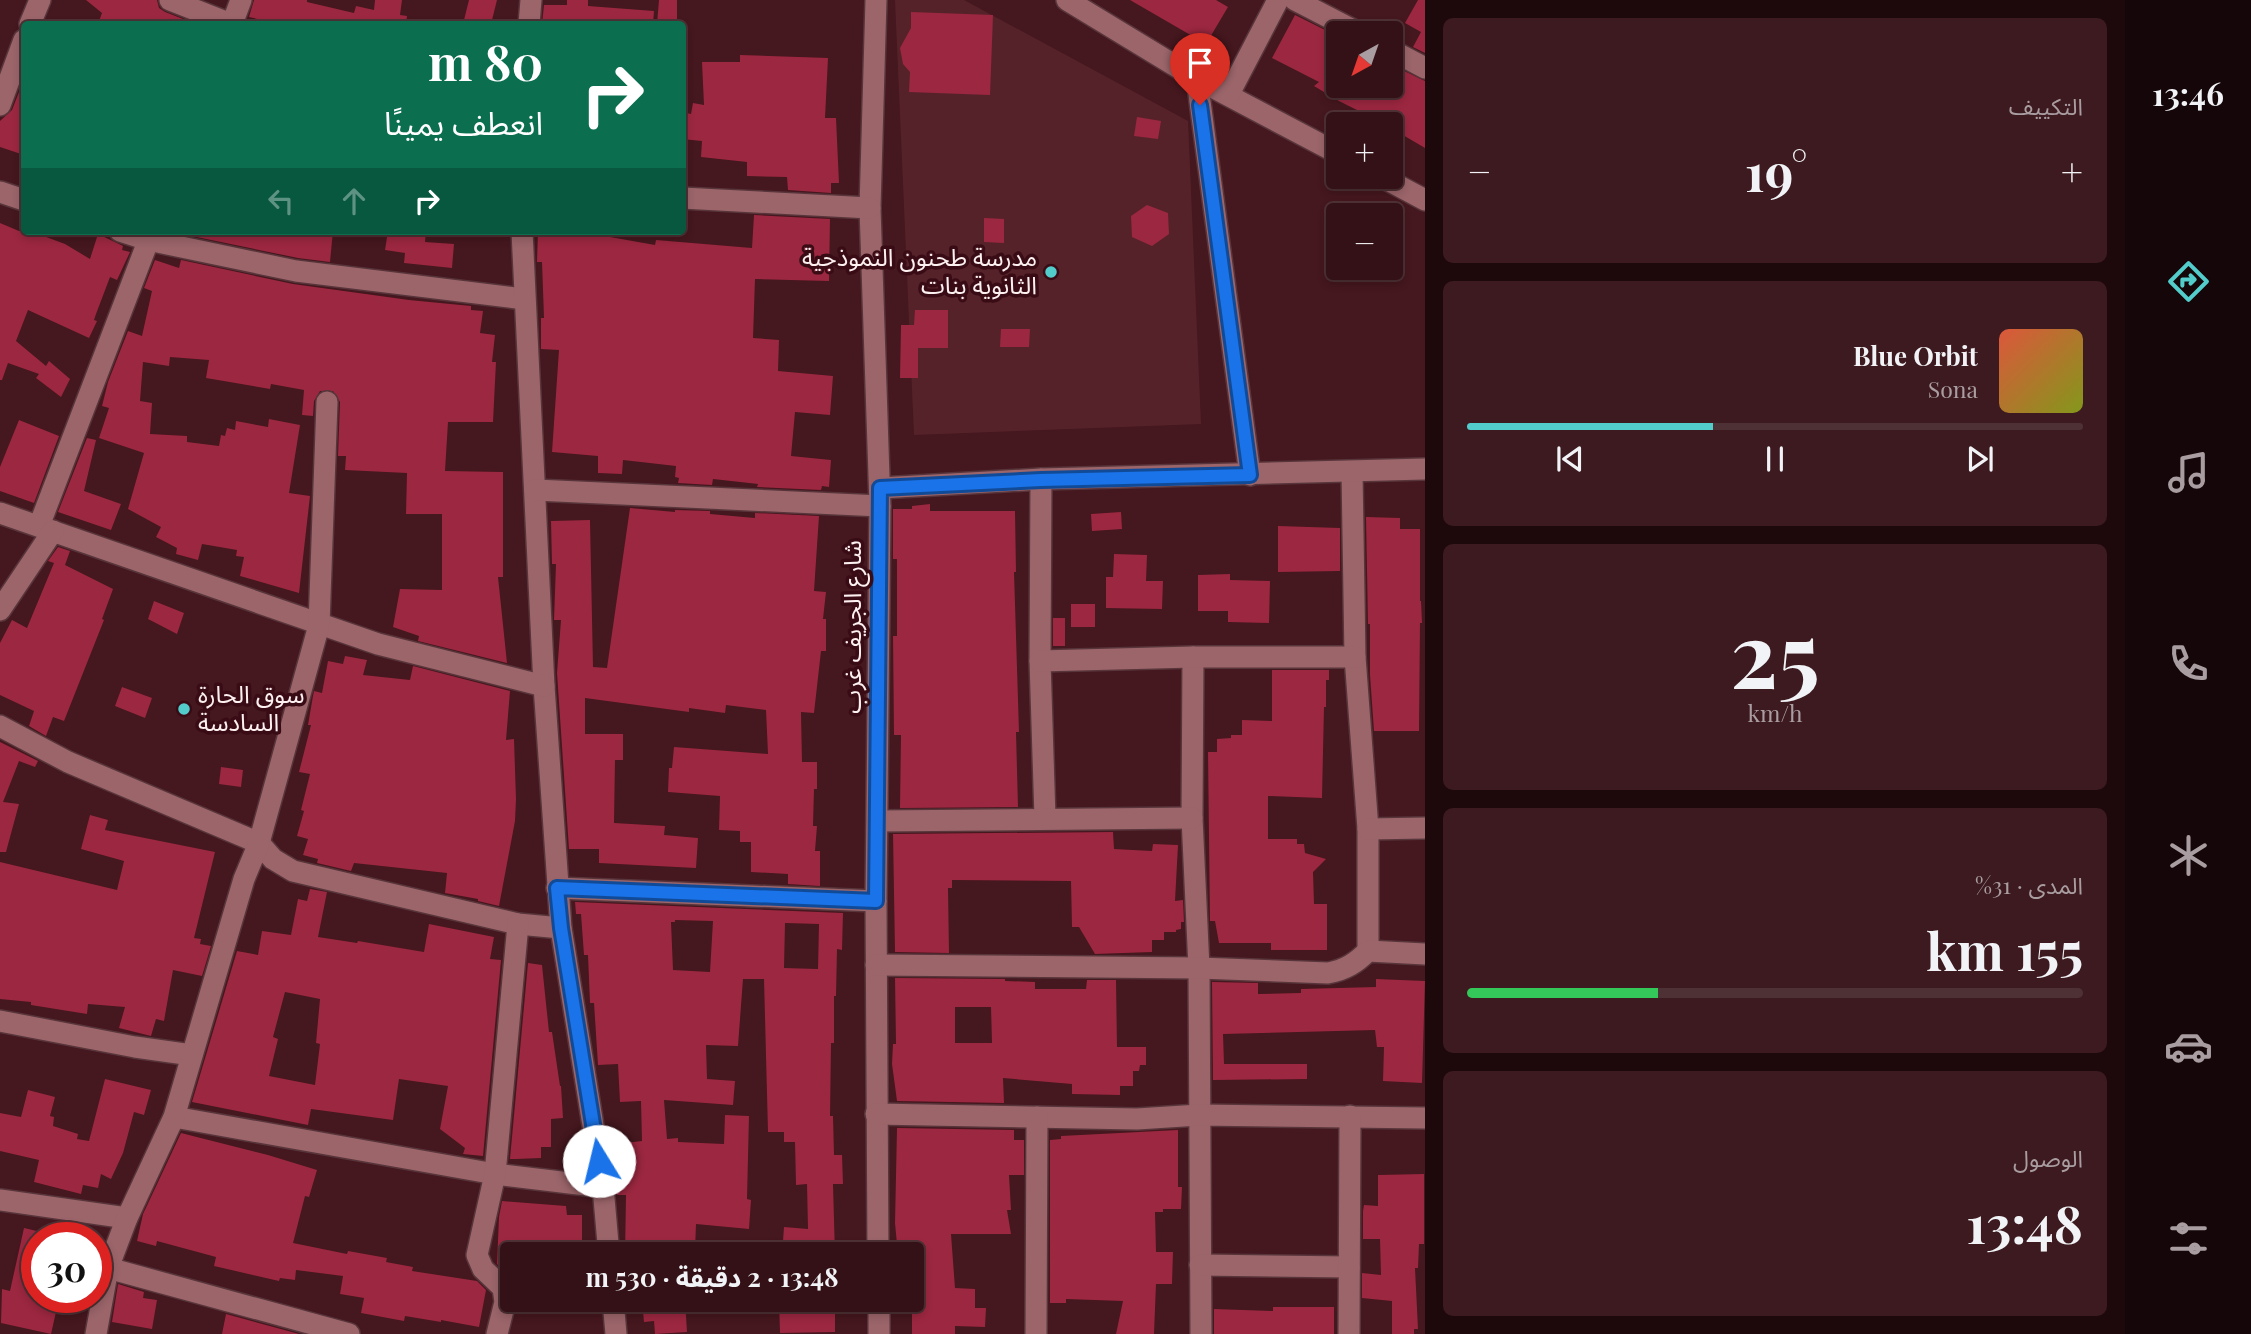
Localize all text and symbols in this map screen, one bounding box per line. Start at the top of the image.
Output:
north arrow [1326,21,1404,98]
map controls [1326,21,1403,280]
text: 80 m [428,28,543,93]
pin [1170,33,1230,105]
icon: arrive [1181,44,1219,82]
icon: right [567,49,658,140]
text: 13:46 [2152,71,2224,114]
text: التكييف [2009,90,2083,121]
text: انعطف يمينًا [384,100,543,143]
button: + [1326,112,1403,189]
text: 19° [1745,136,1808,205]
text: − [1467,145,1492,196]
text: + [2061,145,2083,196]
icon: left [262,182,300,220]
icon: ahead [335,182,373,220]
icon: right [408,182,446,220]
button: − [1326,203,1403,280]
place label: مدرسة طحنون النموذجية الثانوية بنات [802,240,1037,300]
icon: directions [2164,257,2213,306]
marker: مدرسة طحنون النموذجية الثانوية بنات [1043,264,1059,280]
text: Blue Orbit [1853,338,1978,373]
text: Sona [1928,373,1978,404]
icon: previous [1551,440,1589,478]
icon: pause [1756,440,1794,478]
icon: next [1961,440,1999,478]
icon: music [2164,448,2213,497]
street label: شارع الجريف غرب [835,540,870,714]
text: 25 [1730,591,1820,712]
icon: phone [2164,639,2213,688]
place label: سوق الحارة السادسة [198,677,305,737]
text: km/h [1747,697,1803,728]
marker: سوق الحارة السادسة [176,701,192,717]
icon: climate [2164,831,2213,880]
text: المدى · 31% [1975,869,2083,900]
text: 155 km [1926,915,2083,984]
icon: car [2164,1022,2213,1071]
position arrow [562,1124,636,1198]
text: الوصول [2013,1142,2083,1173]
text: 13:48 [1966,1188,2083,1257]
icon: filters [2164,1214,2213,1263]
speed limit sign: 30 [21,1222,112,1313]
text: 13:48 · 2 دقيقة · 530 m [585,1259,839,1294]

